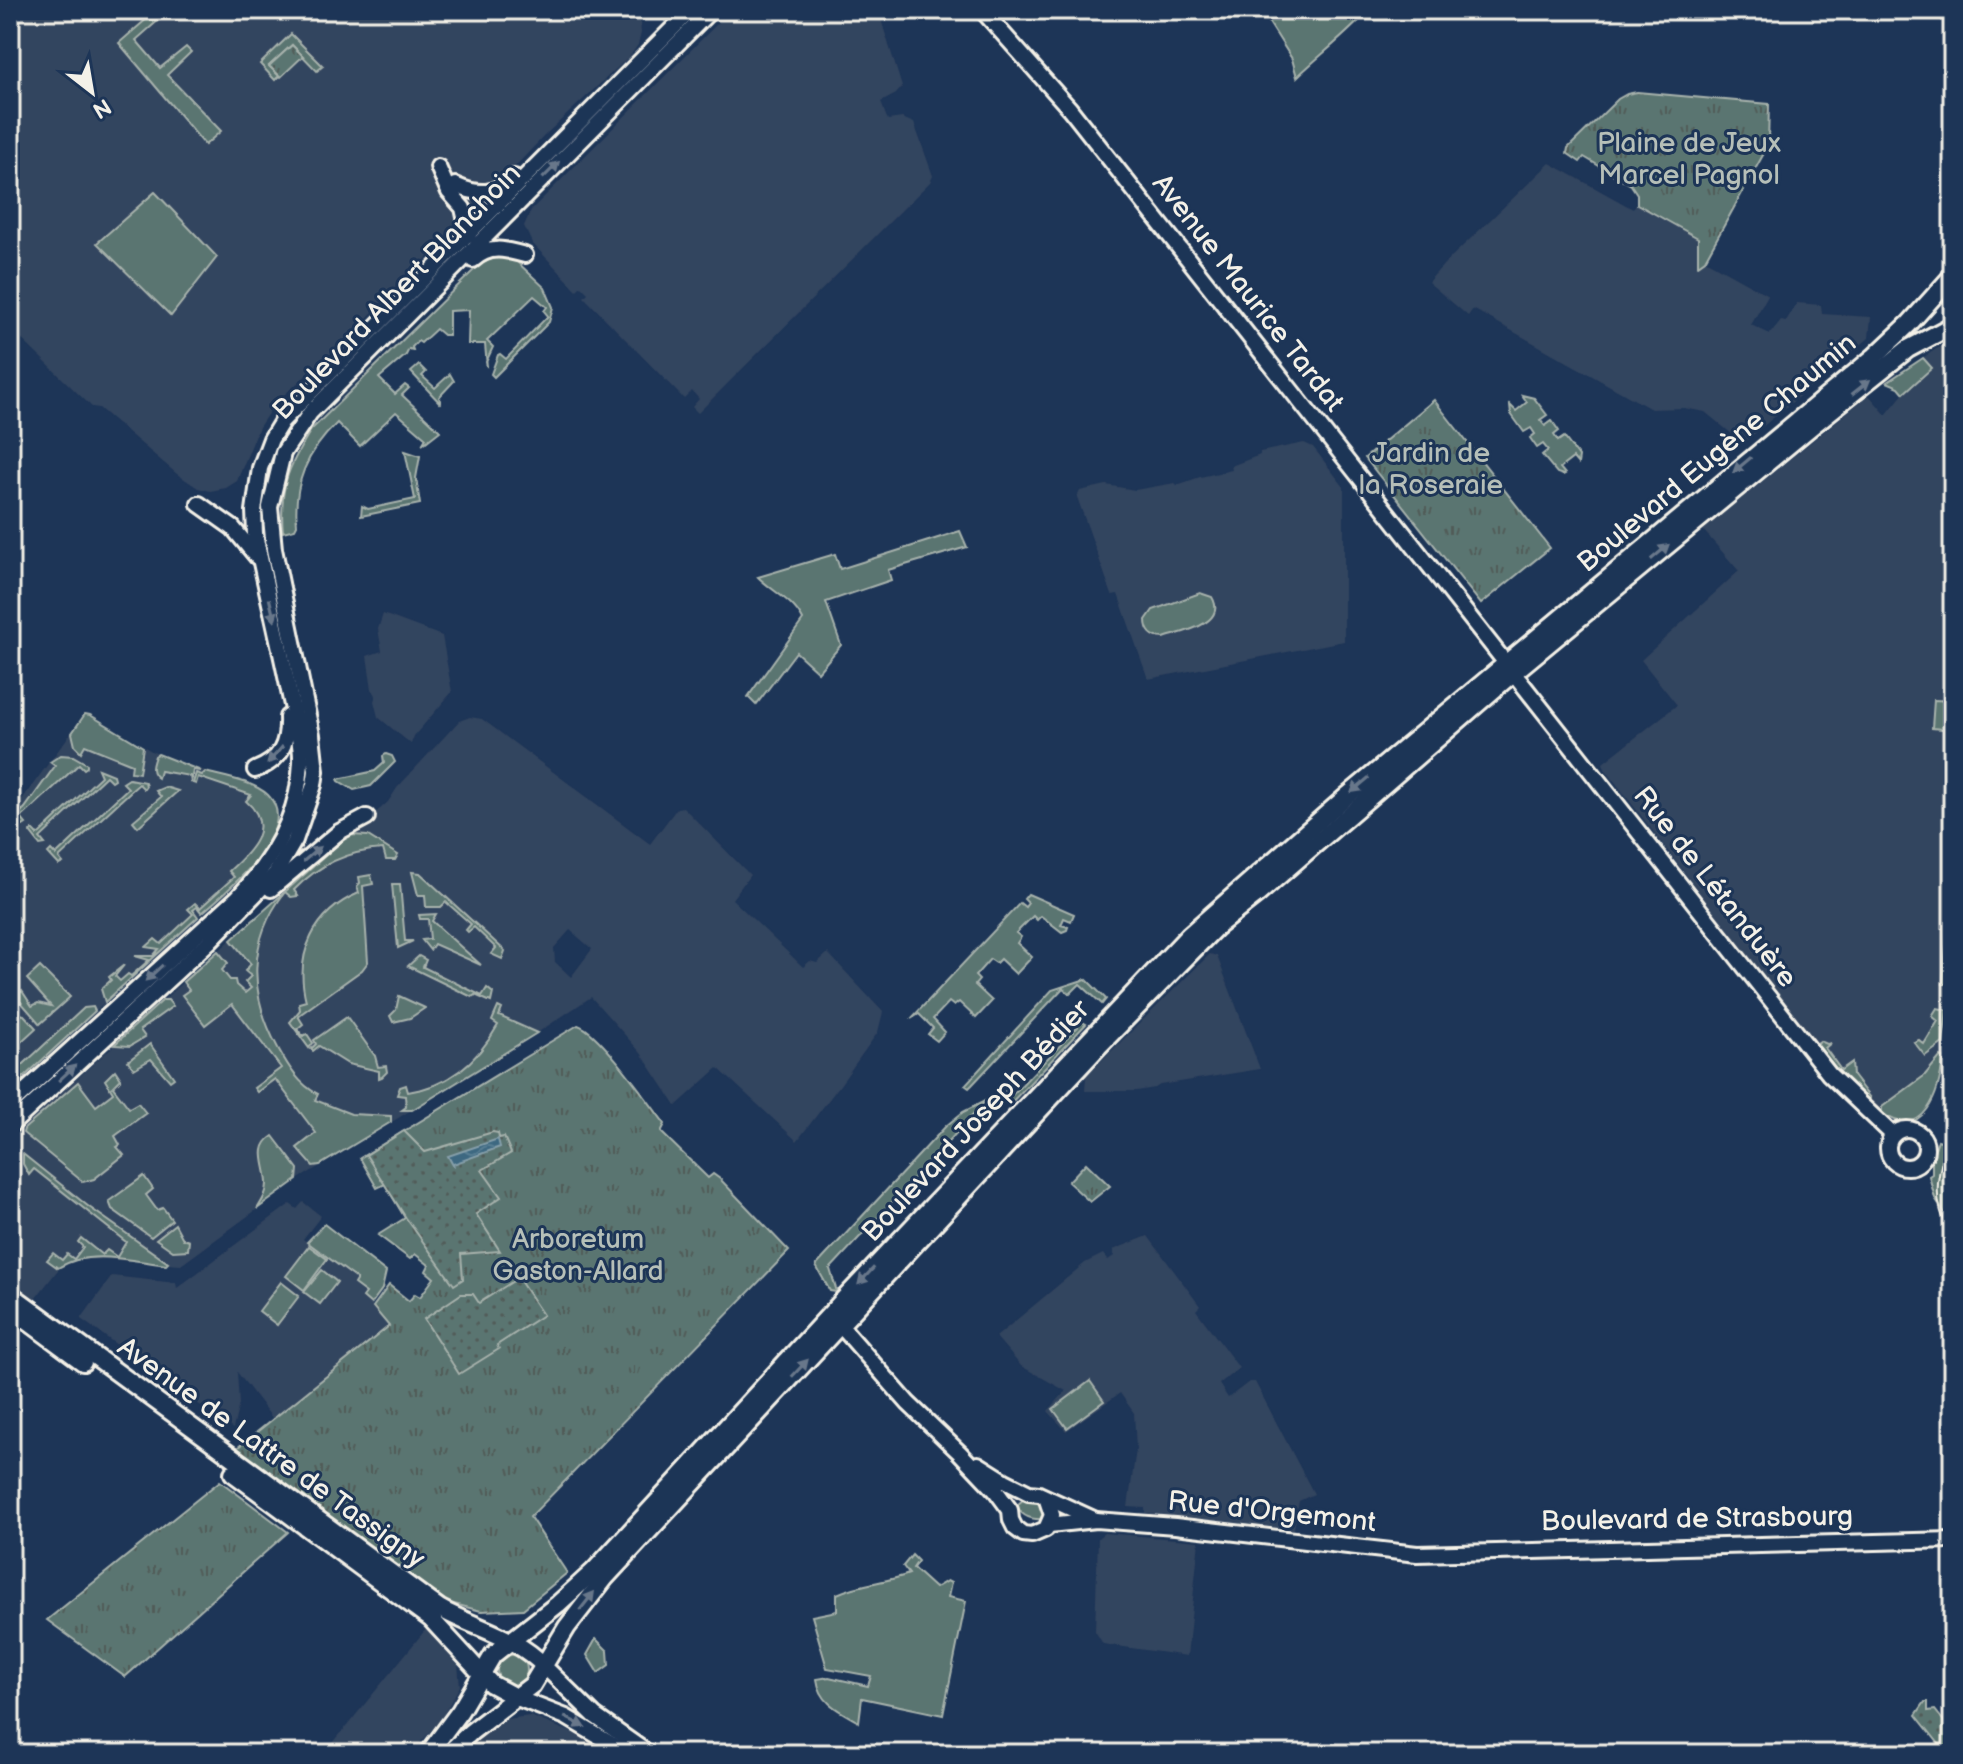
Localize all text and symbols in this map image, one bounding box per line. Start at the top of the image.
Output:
north arrow [52,52,132,132]
text: N [87,92,116,124]
park label: Plaine de Jeux Marcel Pagnol [1597,127,1781,192]
street label: Boulevard Albert Blanchoin [266,157,528,427]
one-way arrow [541,162,560,180]
street label: Avenue Maurice Tardat [1145,168,1351,418]
street label: Boulevard Eugène Chaumin [1571,327,1863,579]
one-way arrow [1851,380,1871,396]
park label: Jardin de la Roseraie [1359,437,1503,502]
one-way arrow [1733,456,1753,473]
one-way arrow [1650,544,1670,561]
one-way arrow [266,597,279,622]
one-way arrow [267,745,285,764]
one-way arrow [1350,777,1371,794]
street label: Rue de Létanduère [1626,780,1804,994]
one-way arrow [302,846,322,863]
one-way arrow [144,964,163,982]
street label: Boulevard Joseph Bédier [855,993,1097,1249]
one-way arrow [58,1064,77,1082]
park label: Arboretum Gaston-Allard [493,1223,663,1288]
one-way arrow [857,1266,875,1285]
street label: Avenue de Lattre de Tassigny [111,1330,431,1576]
one-way arrow [791,1359,809,1378]
street label: Rue d'Orgemont [1166,1485,1378,1539]
street label: Boulevard de Strasbourg [1541,1500,1853,1538]
one-way arrow [578,1591,594,1611]
one-way arrow [564,1715,587,1728]

